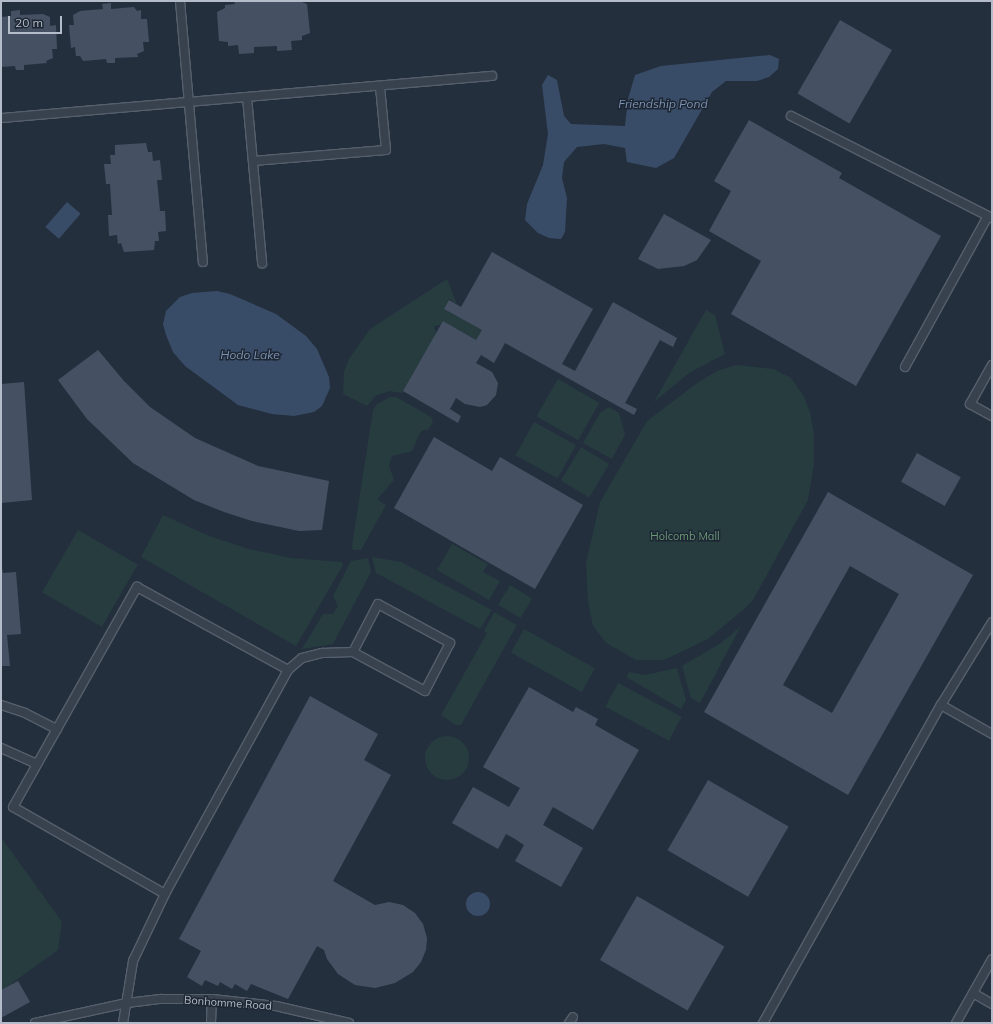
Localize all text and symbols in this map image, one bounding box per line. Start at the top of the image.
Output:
scale bar [10,8,64,34]
text: 20 m [15,15,43,30]
water label: Friendship Pond [618,97,708,111]
water label: Hodo Lake [220,348,280,362]
park label: Holcomb Mall [650,529,720,543]
street label: Bonhomme Road [184,993,272,1013]

